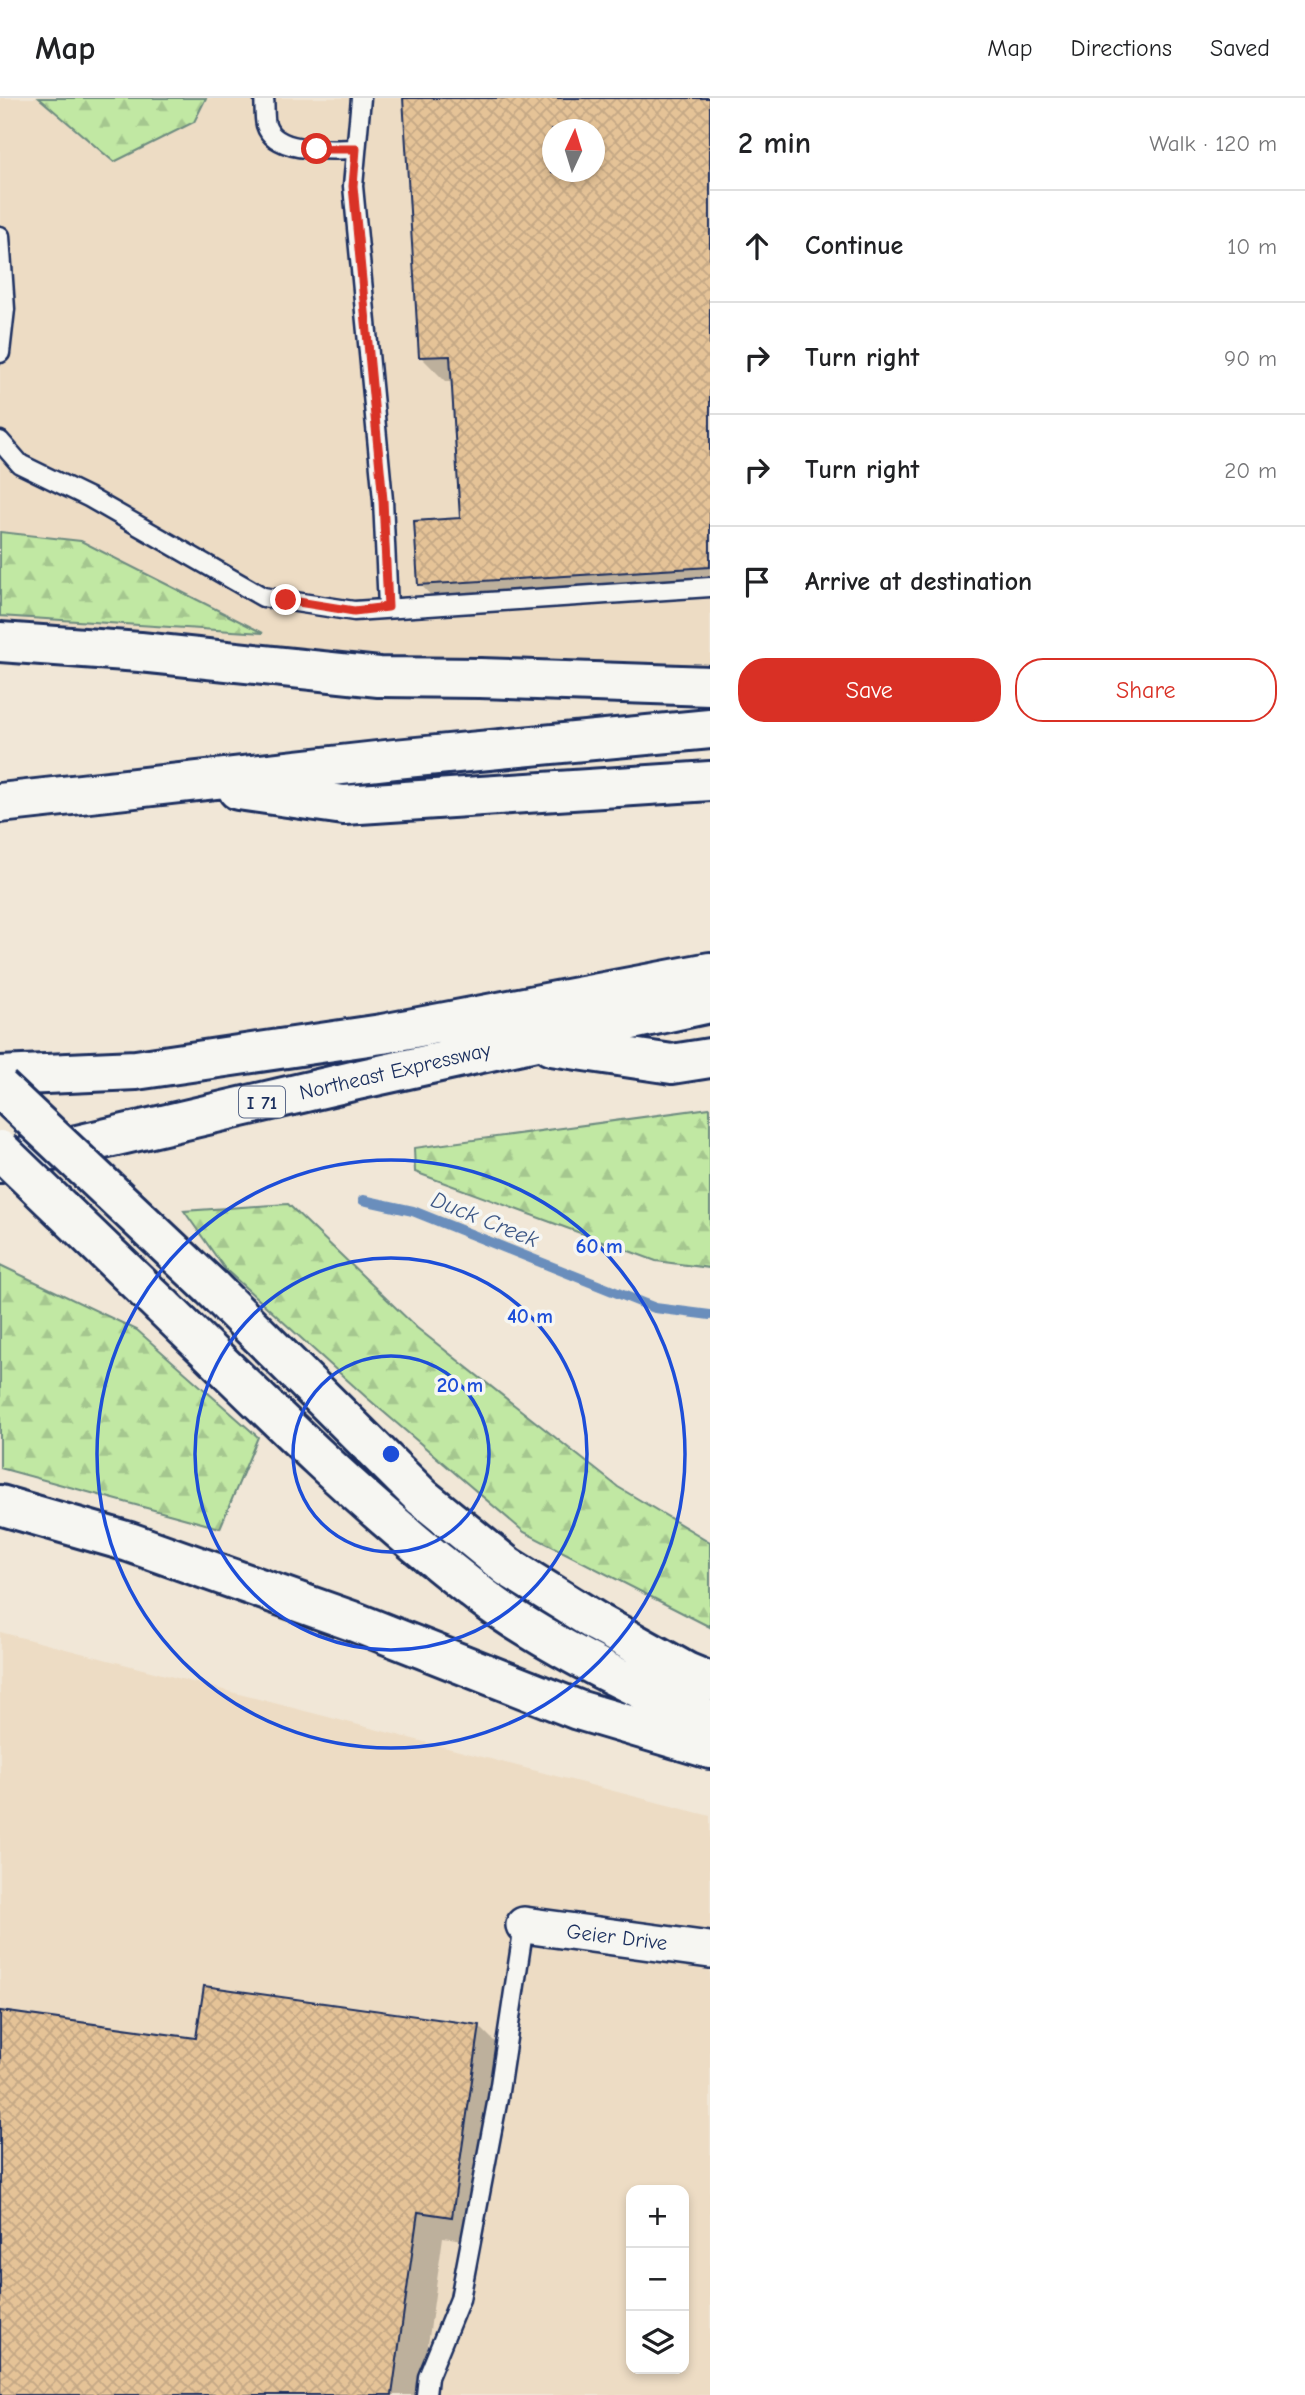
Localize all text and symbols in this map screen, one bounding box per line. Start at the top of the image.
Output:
text: Map [35,29,96,67]
text: Map [987,34,1033,62]
text: Directions [1071,34,1172,62]
text: Saved [1210,34,1270,62]
north arrow [542,119,605,182]
text: 2 min [738,126,811,161]
text: Walk · 120 m [1149,130,1277,157]
route start [301,133,332,164]
icon: ahead [738,227,776,265]
text: Continue [805,231,903,261]
text: 10 m [1227,233,1277,260]
icon: right [738,339,776,377]
text: Turn right [805,343,919,373]
text: 90 m [1224,345,1277,372]
icon: right [738,451,776,489]
text: Turn right [805,455,919,485]
text: 20 m [1224,457,1277,484]
icon: arrive [738,563,776,601]
text: Arrive at destination [805,567,1032,597]
route end [270,584,301,615]
button: Save [738,658,1001,722]
button: Share [1015,658,1277,722]
street label: Northeast Expressway [297,1037,494,1105]
road number: I 71 [239,1086,285,1118]
water label: Duck Creek [427,1186,543,1254]
text: 60 m [575,1234,623,1258]
text: 40 m [507,1304,553,1328]
text: 20 m [437,1373,483,1397]
centre of rings [379,1442,403,1466]
street label: Geier Drive [565,1919,669,1955]
map controls [626,2185,689,2374]
button: + [626,2185,689,2248]
button: − [626,2248,689,2311]
button: layers [626,2311,689,2374]

